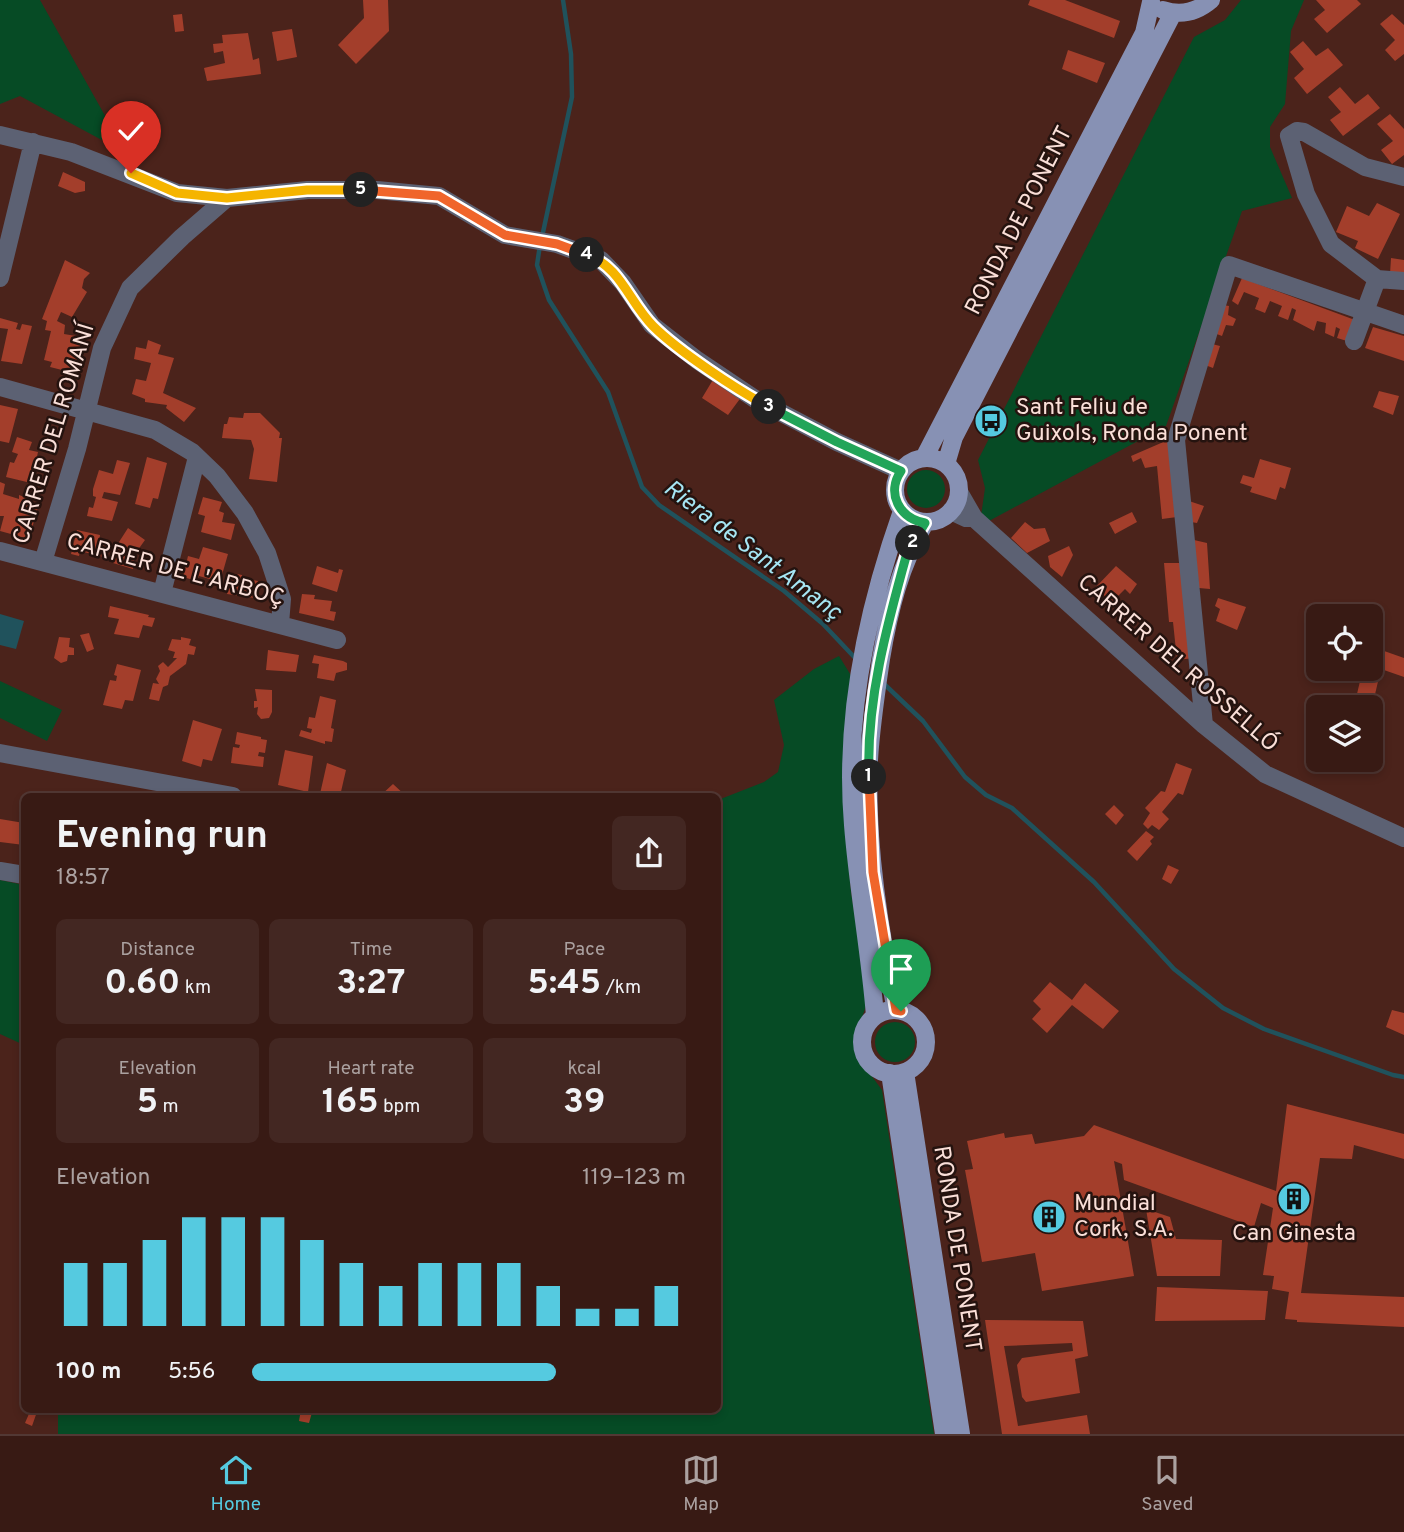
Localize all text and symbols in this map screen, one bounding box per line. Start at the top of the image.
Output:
pin [101,101,161,173]
icon: check [112,112,150,150]
street label: RONDA DE PONENT [960,122,1080,320]
pin: 5 [344,172,378,208]
text: 5 [355,177,366,201]
pin: 4 [570,238,604,272]
text: 4 [580,242,593,266]
street label: CARRER DEL ROMANÍ [7,317,103,548]
pin: 3 [752,390,786,424]
text: 3 [763,394,774,418]
place label: Sant Feliu de Guixols, Ronda Ponent [1016,394,1248,449]
bus stop icon: Sant Feliu de Guixols, Ronda Ponent [972,402,1010,440]
water label: Riera de Sant Amanç [657,474,847,628]
pin: 2 [895,526,930,560]
street label: CARRER DE L'ARBOÇ [63,528,287,614]
text: 2 [907,530,918,554]
street label: CARRER DEL ROSSELLÓ [1071,567,1285,759]
map controls [1306,604,1383,772]
button: locate [1306,604,1383,681]
button: layers [1306,695,1383,772]
pin: 1 [852,760,886,794]
text: 1 [865,764,872,788]
text: Evening run [56,813,268,862]
button: share [612,816,686,890]
text: 18:57 [56,864,110,893]
text: Distance [120,938,195,962]
text: Time [350,938,392,962]
text: Pace [563,938,605,962]
pin [871,939,931,1011]
icon: arrive [882,950,920,988]
text: 0.60 [104,962,180,1006]
text: 3:27 [336,962,406,1006]
text: 5:45 [527,962,601,1006]
text: km [180,976,211,1000]
text: /km [601,976,641,1000]
text: Elevation [119,1057,197,1081]
text: Heart rate [328,1057,414,1081]
text: kcal [567,1057,601,1081]
text: 5 [137,1081,158,1125]
text: 165 [322,1081,379,1125]
text: 39 [563,1081,606,1125]
text: m [158,1095,179,1119]
text: bpm [379,1095,420,1119]
street label: RONDA DE PONENT [925,1144,987,1354]
text: Elevation [56,1164,151,1193]
text: 119–123 m [582,1164,686,1193]
building icon: Can Ginesta [1275,1180,1313,1218]
place label: Mundial Cork, S.A. [1074,1190,1173,1245]
building icon: Mundial Cork, S.A. [1030,1198,1068,1236]
place label: Can Ginesta [1232,1220,1356,1249]
text: 100 m [56,1358,121,1387]
text: 5:56 [168,1358,215,1387]
tab: Home [211,1451,261,1517]
tab: Map [682,1451,720,1517]
tab: Saved [1141,1451,1193,1517]

